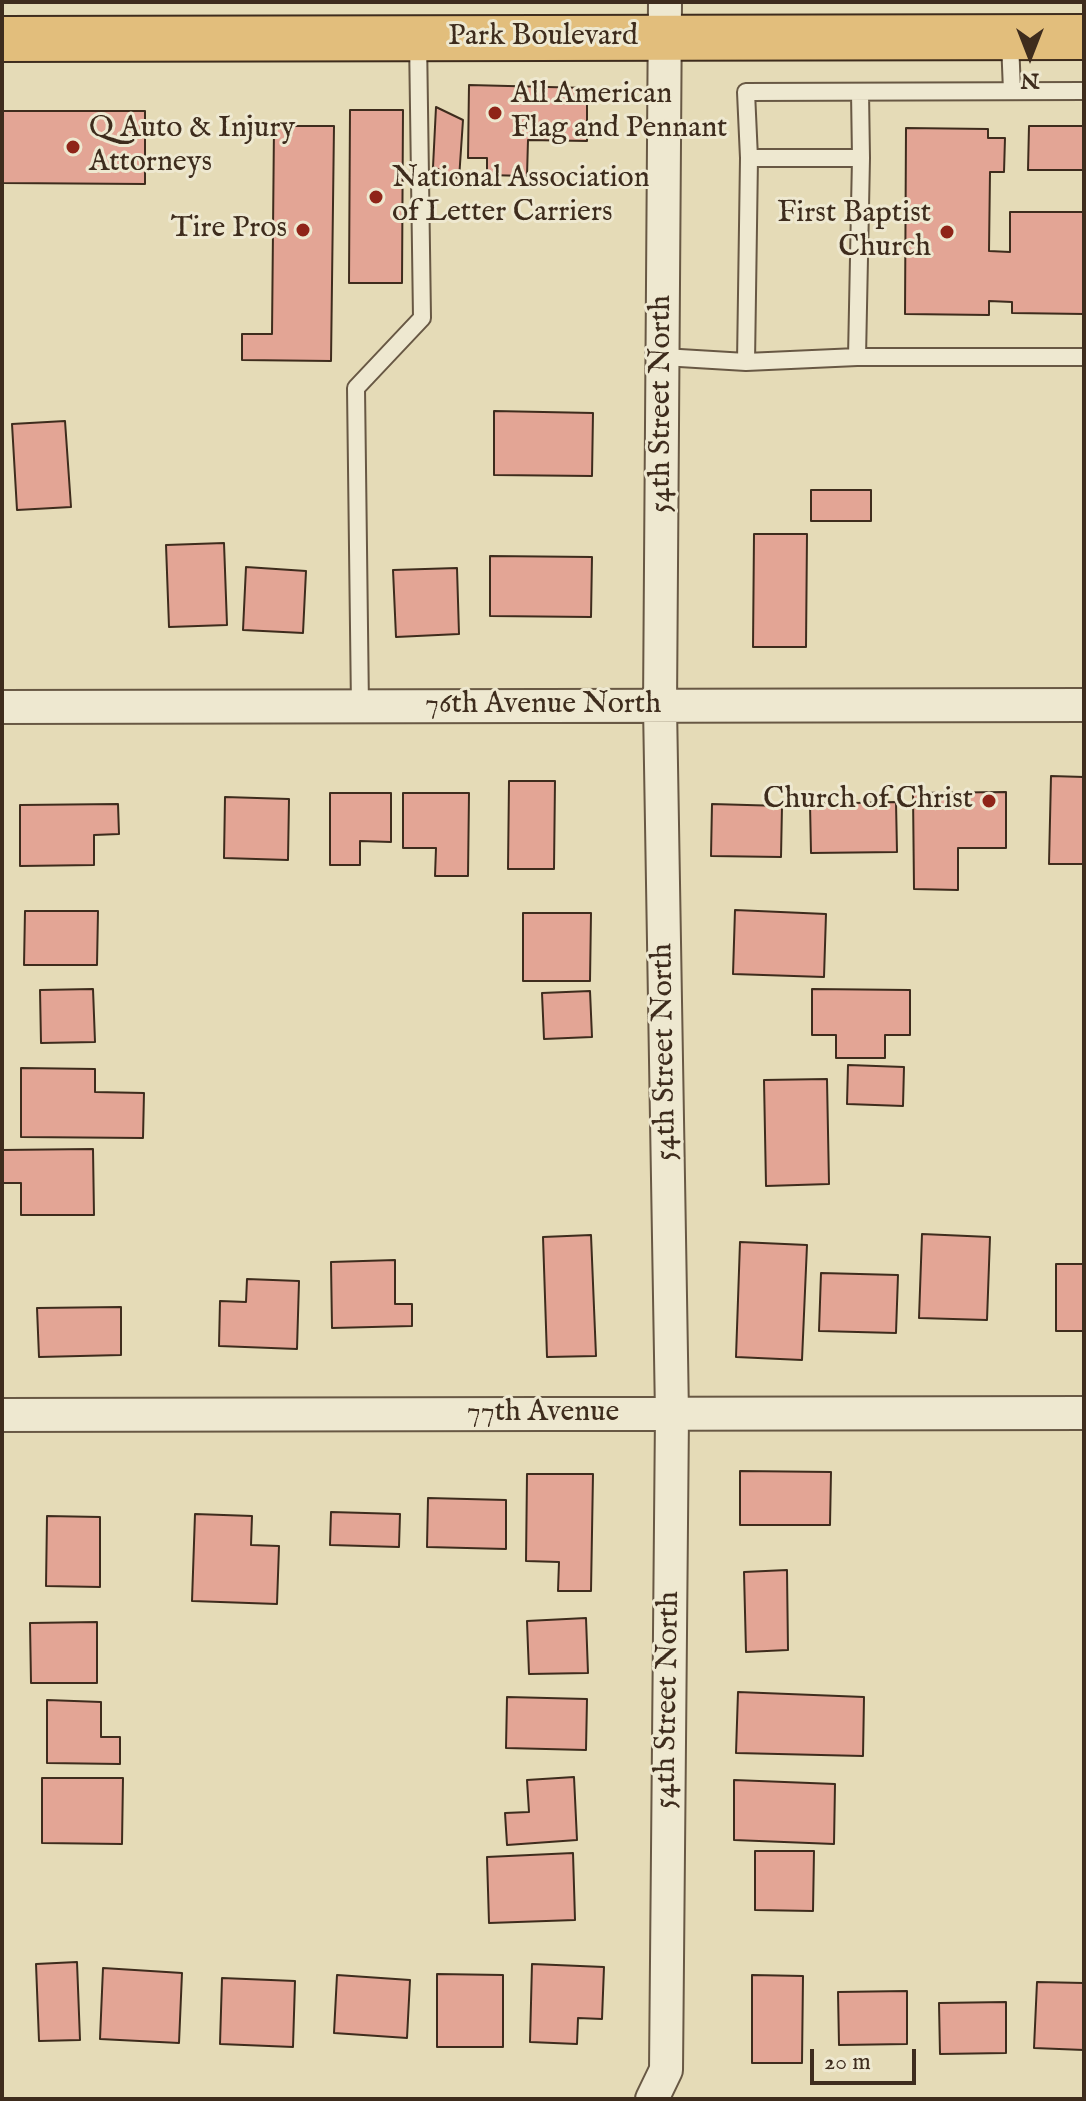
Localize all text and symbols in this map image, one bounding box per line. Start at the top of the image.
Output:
north arrow [990,16,1070,96]
street label: Park Boulevard [448,20,638,56]
text: N [1020,66,1040,94]
place label: All American Flag and Pennant [511,78,727,148]
marker: All American Flag and Pennant [486,104,504,122]
place label: Q Auto & Injury Attorneys [89,112,295,182]
marker: Q Auto & Injury Attorneys [64,138,82,156]
place label: National Association of Letter Carriers [392,162,650,232]
marker: National Association of Letter Carriers [367,188,385,206]
place label: First Baptist Church [777,197,931,268]
place label: Tire Pros [171,212,287,248]
marker: Tire Pros [294,221,312,239]
marker: First Baptist Church [938,223,956,241]
street label: 54th Street North [645,295,681,513]
street label: 76th Avenue North [425,688,661,724]
place label: Church of Christ [763,783,973,819]
marker: Church of Christ [980,792,998,810]
street label: 54th Street North [646,943,686,1161]
street label: 77th Avenue [467,1396,619,1432]
street label: 54th Street North [649,1591,689,1809]
scale bar [814,2033,920,2083]
text: 20 m [824,2047,871,2078]

